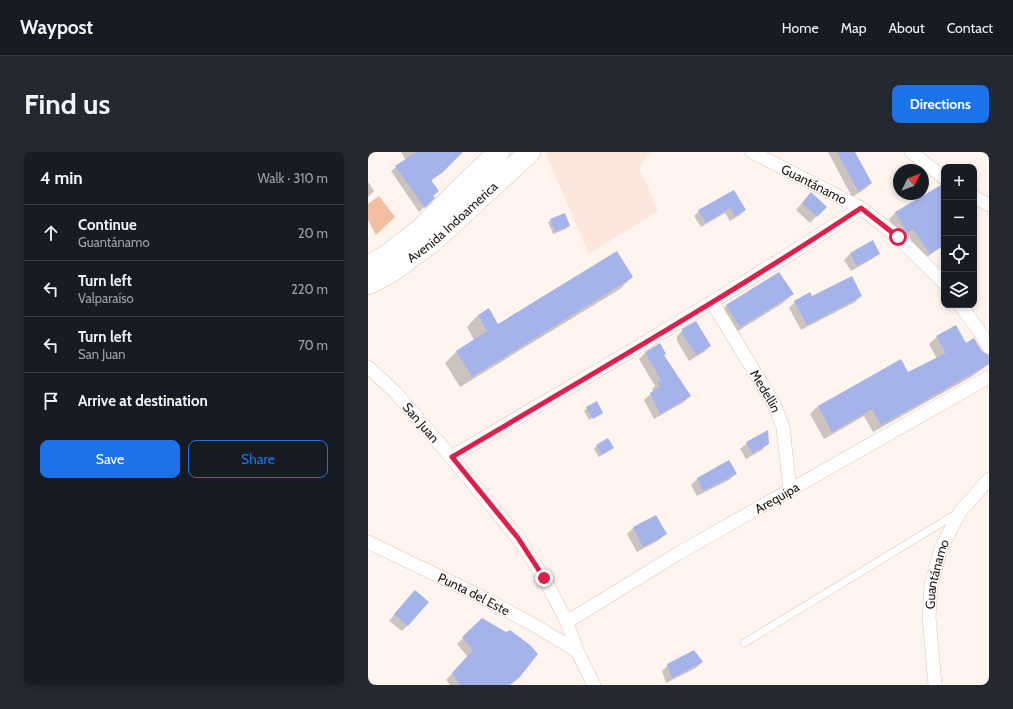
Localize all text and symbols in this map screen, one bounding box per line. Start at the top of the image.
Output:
text: Waypost [20,16,93,39]
text: Home [782,19,819,37]
text: Map [841,19,866,37]
text: About [888,19,925,37]
text: Contact [947,19,993,37]
button: Directions [892,85,989,123]
text: Find us [24,87,110,121]
street label: Guantánamo [779,161,850,207]
north arrow [893,164,929,200]
map controls [941,164,977,308]
button: + [941,164,977,200]
text: 4 min [40,168,83,188]
text: Walk · 310 m [257,170,328,186]
street label: Avenida Indoamerica [404,178,501,266]
button: − [941,200,977,236]
text: Continue [78,216,137,234]
icon: ahead [40,222,62,244]
text: 20 m [298,225,328,241]
route start [889,228,907,246]
text: Guantánamo [78,234,150,250]
button: locate [941,236,977,272]
text: Turn left [78,272,132,290]
button: layers [941,272,977,308]
icon: left [40,278,62,300]
text: 220 m [291,281,328,297]
text: Valparaíso [78,290,134,306]
text: Turn left [78,328,132,346]
icon: left [40,334,62,356]
text: 70 m [298,337,328,353]
text: San Juan [78,346,126,362]
street label: Medellin [747,367,784,415]
icon: arrive [40,390,62,412]
text: Arrive at destination [78,392,208,410]
street label: San Juan [400,399,443,446]
button: Save [40,440,180,478]
button: Share [188,440,328,478]
street label: Arequipa [752,478,803,517]
street label: Guantánamo [922,536,952,610]
street label: Punta del Este [436,569,513,619]
route end [535,569,553,587]

